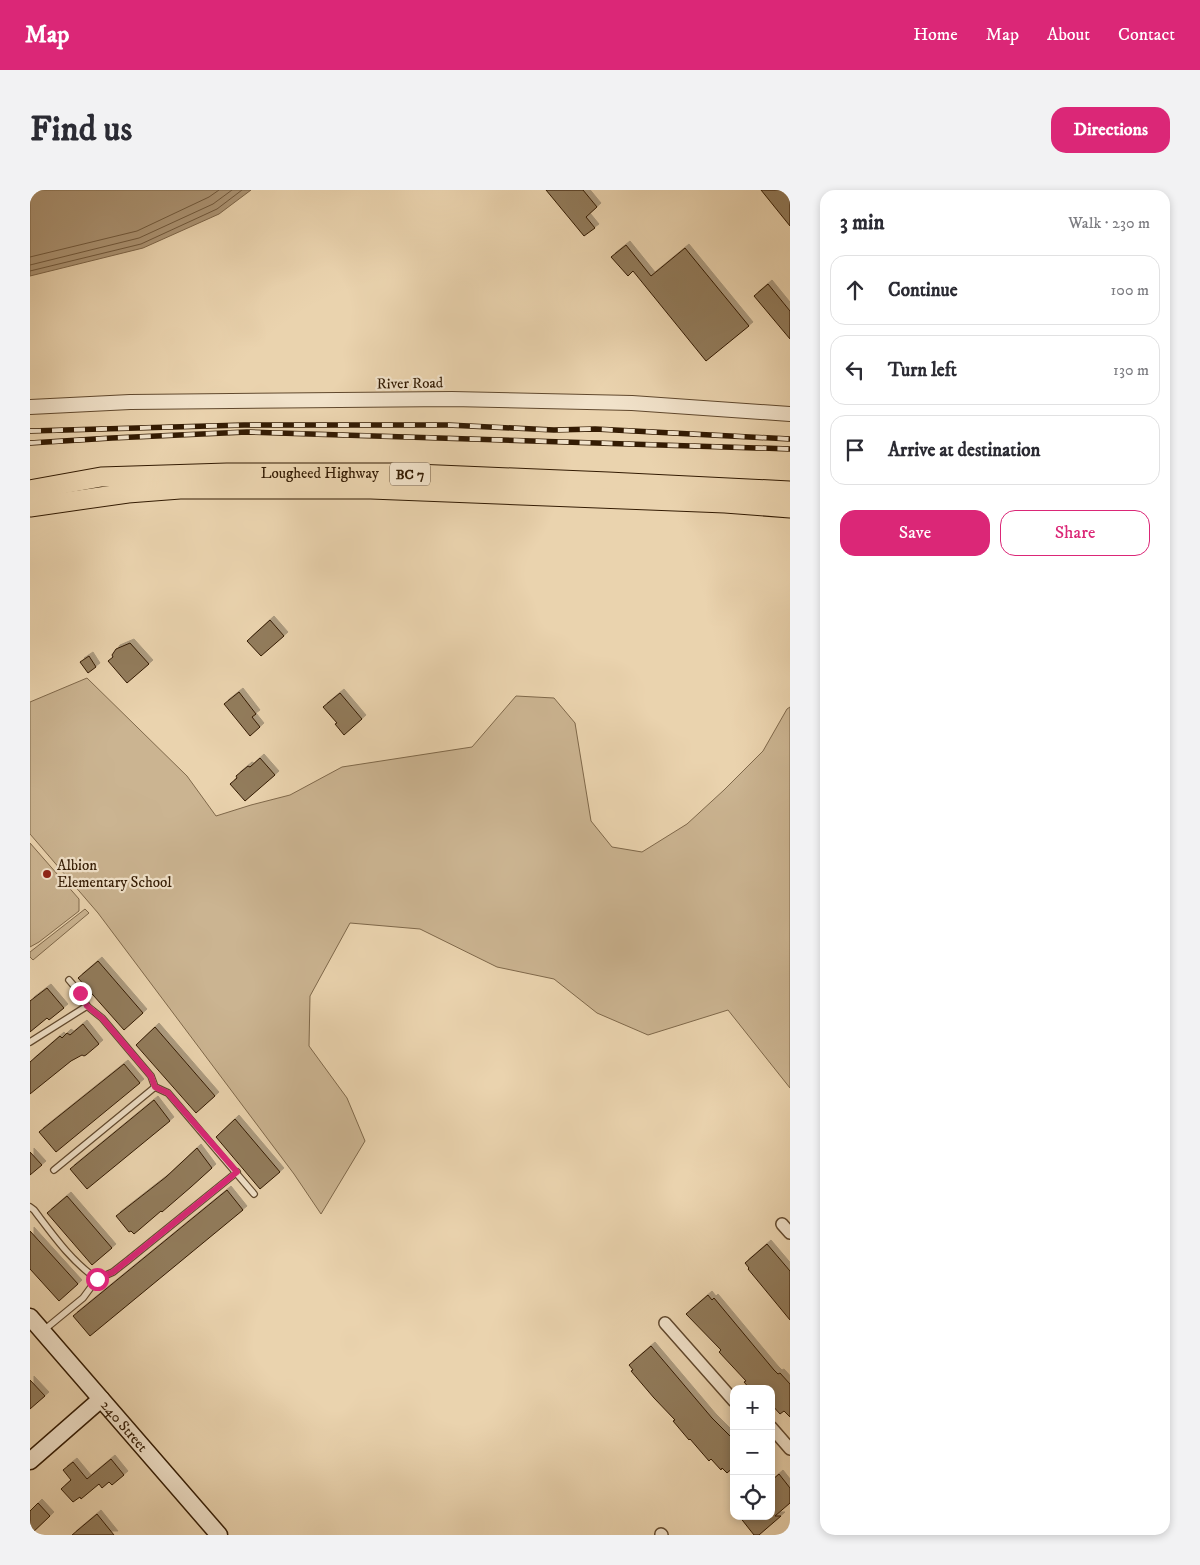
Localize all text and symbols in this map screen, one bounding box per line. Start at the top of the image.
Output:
text: Map [25,20,69,50]
text: Home [913,24,958,46]
text: Map [986,24,1019,46]
text: About [1047,24,1090,46]
text: Contact [1118,24,1175,46]
button: Directions [1051,107,1170,153]
text: Find us [30,108,132,152]
text: 3 min [840,210,885,236]
text: Walk · 230 m [1068,213,1150,233]
icon: ahead [841,276,869,304]
text: Continue [888,279,958,302]
text: 100 m [1111,280,1149,300]
icon: left [841,356,869,384]
text: Turn left [888,359,957,382]
text: 130 m [1113,360,1149,380]
street label: River Road [377,373,444,394]
icon: arrive [841,436,869,464]
text: Arrive at destination [888,439,1040,462]
road number: BC 7 [390,462,430,486]
street label: Lougheed Highway [261,464,380,483]
button: Save [840,510,990,556]
button: Share [1000,510,1150,556]
place label: Albion Elementary School [57,856,172,892]
marker: Albion Elementary School [41,868,53,880]
route end [69,982,92,1005]
route start [86,1268,109,1291]
map controls [730,1385,775,1520]
button: + [730,1385,775,1430]
street label: 240 Street [96,1396,152,1456]
button: − [730,1430,775,1475]
button: locate [730,1475,775,1520]

